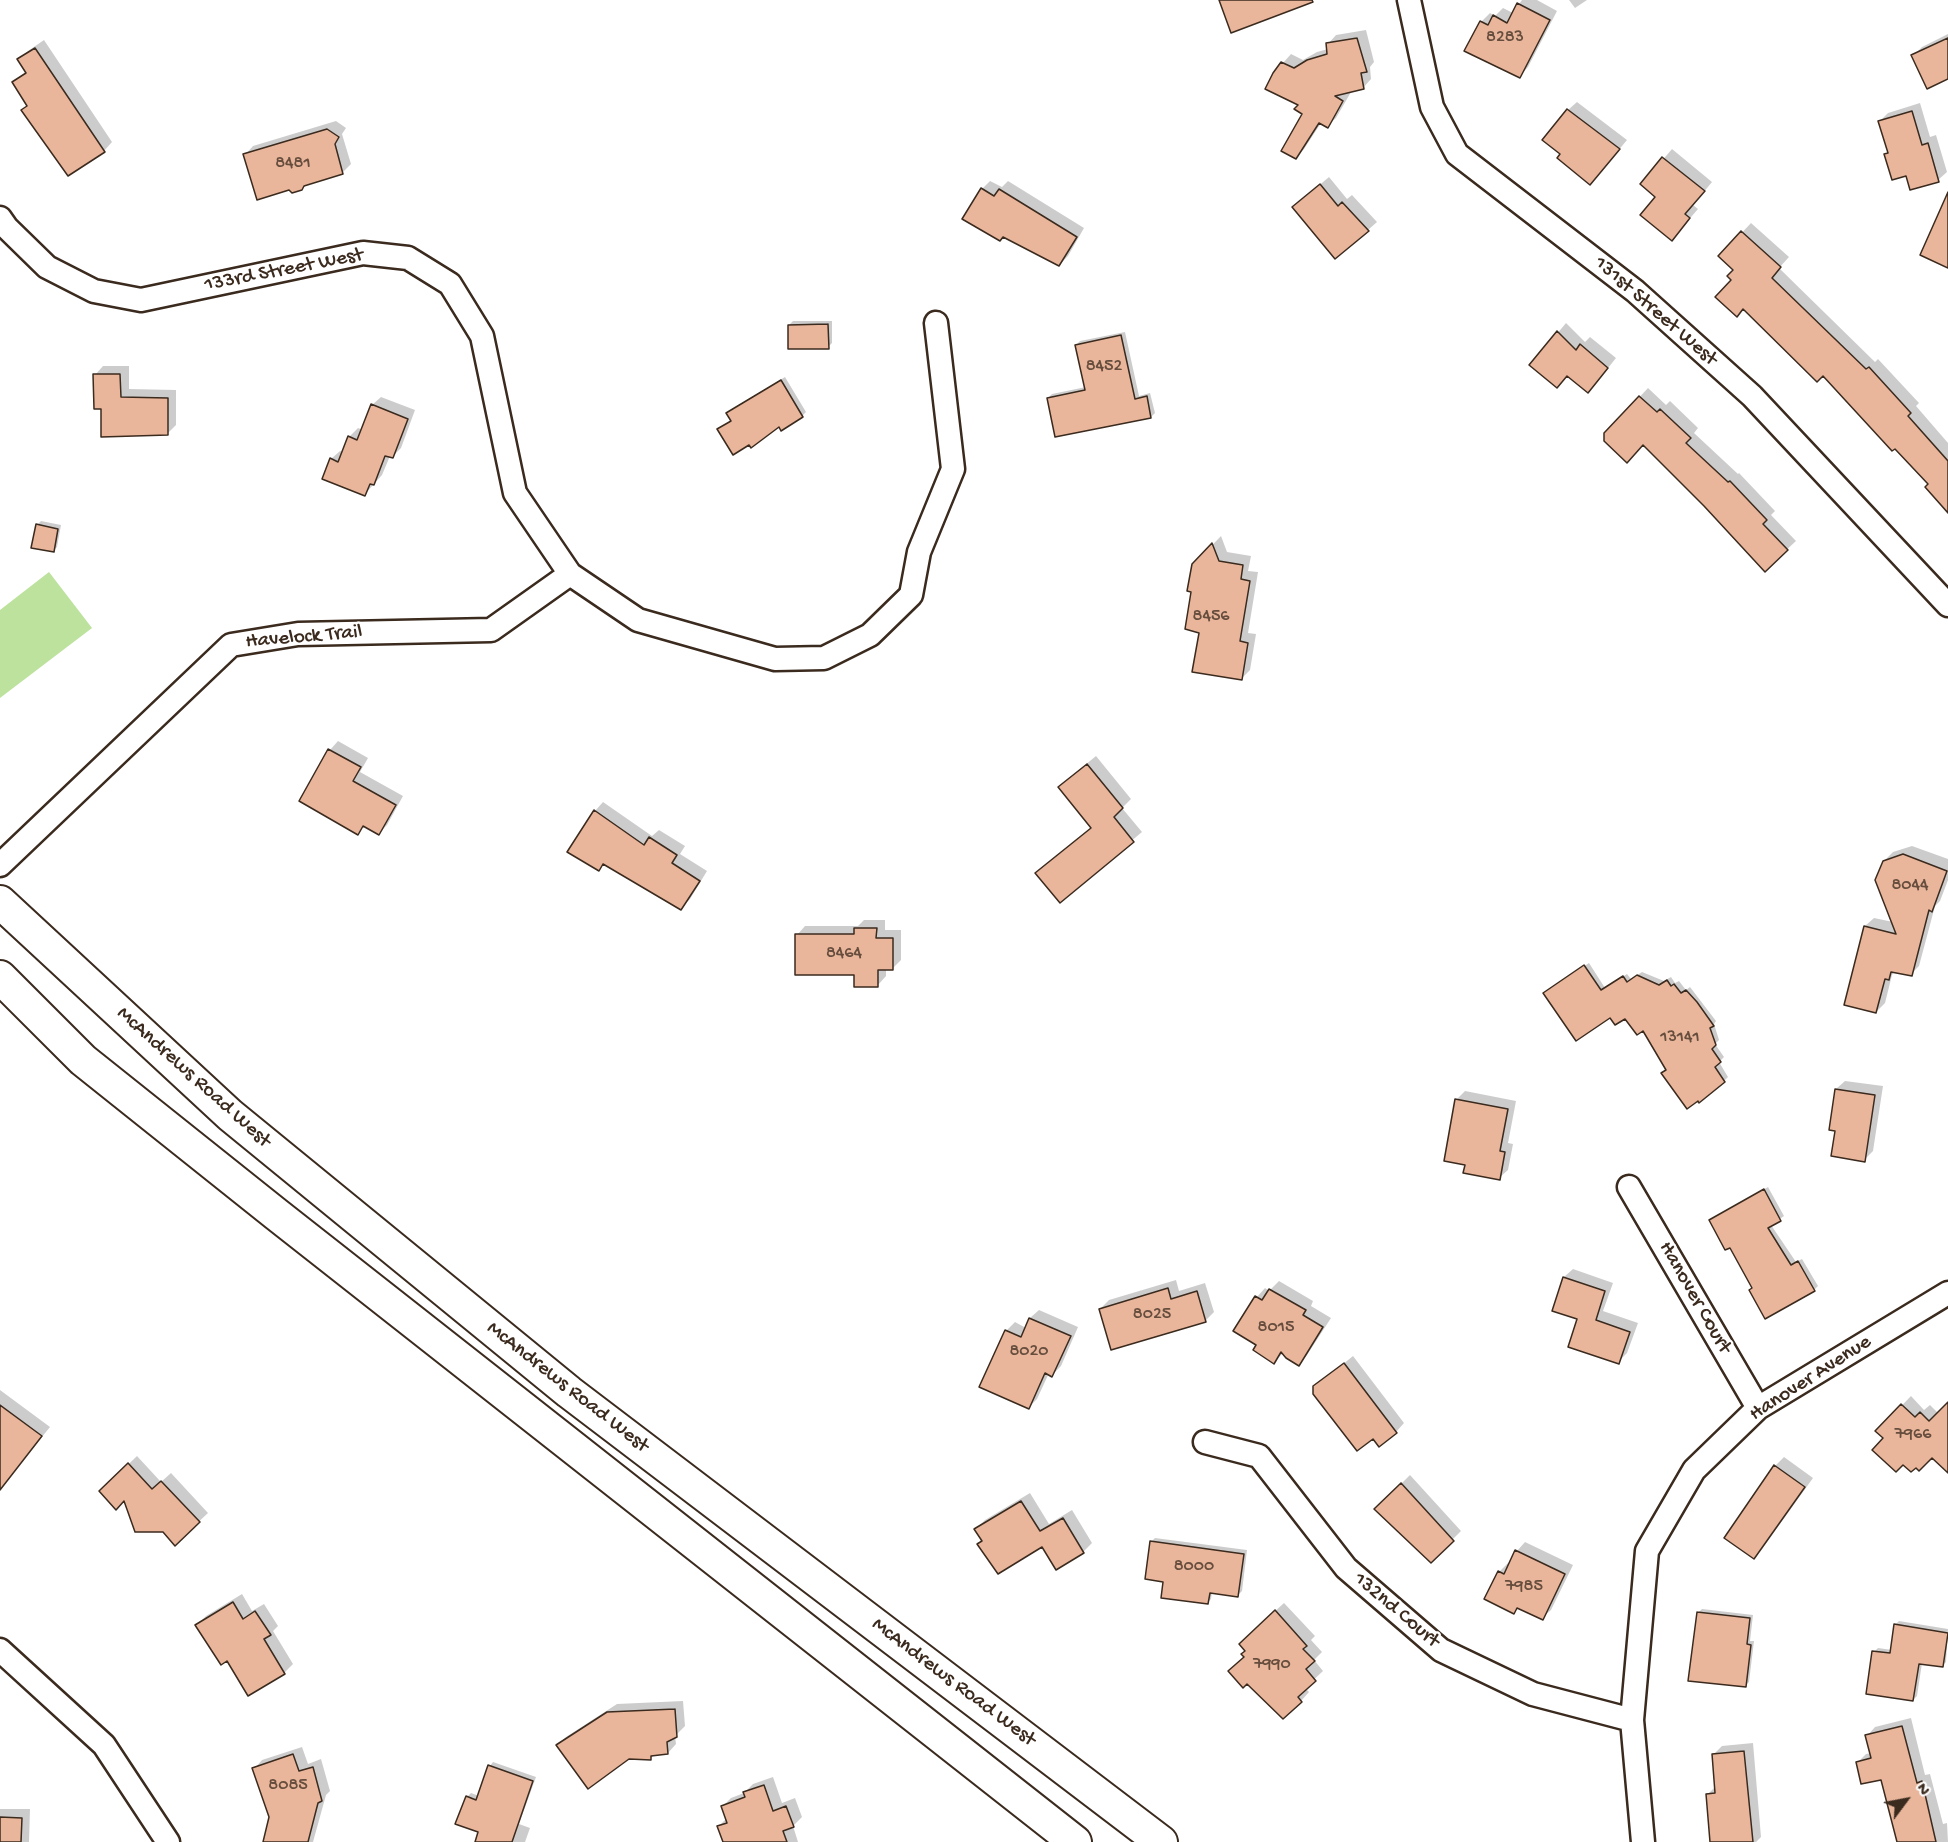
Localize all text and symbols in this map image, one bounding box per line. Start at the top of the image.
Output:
house number: 8283 [1486,27,1524,49]
house number: 8481 [275,153,311,175]
street label: 133rd Street West [203,243,365,299]
street label: 131st Street West [1588,252,1722,372]
house number: 8452 [1086,356,1122,378]
house number: 8456 [1193,606,1229,628]
street label: Havelock Trail [245,620,363,656]
house number: 8044 [1891,875,1929,897]
house number: 8464 [826,943,862,965]
street label: McAndrews Road West [110,1002,276,1154]
house number: 13141 [1660,1027,1700,1049]
street label: Hanover Court [1652,1238,1736,1358]
house number: 8025 [1133,1304,1171,1326]
street label: McAndrews Road West [481,1317,653,1459]
house number: 8015 [1258,1317,1294,1339]
street label: Hanover Avenue [1745,1330,1877,1428]
house number: 8020 [1009,1341,1049,1363]
house number: 7966 [1895,1424,1931,1446]
house number: 8000 [1174,1556,1214,1578]
street label: 132nd Court [1348,1568,1444,1654]
house number: 7985 [1505,1576,1543,1598]
street label: McAndrews Road West [866,1613,1040,1753]
house number: 7990 [1253,1654,1291,1676]
north arrow [1876,1770,1936,1830]
house number: 8085 [268,1775,308,1797]
text: N [1911,1781,1933,1800]

